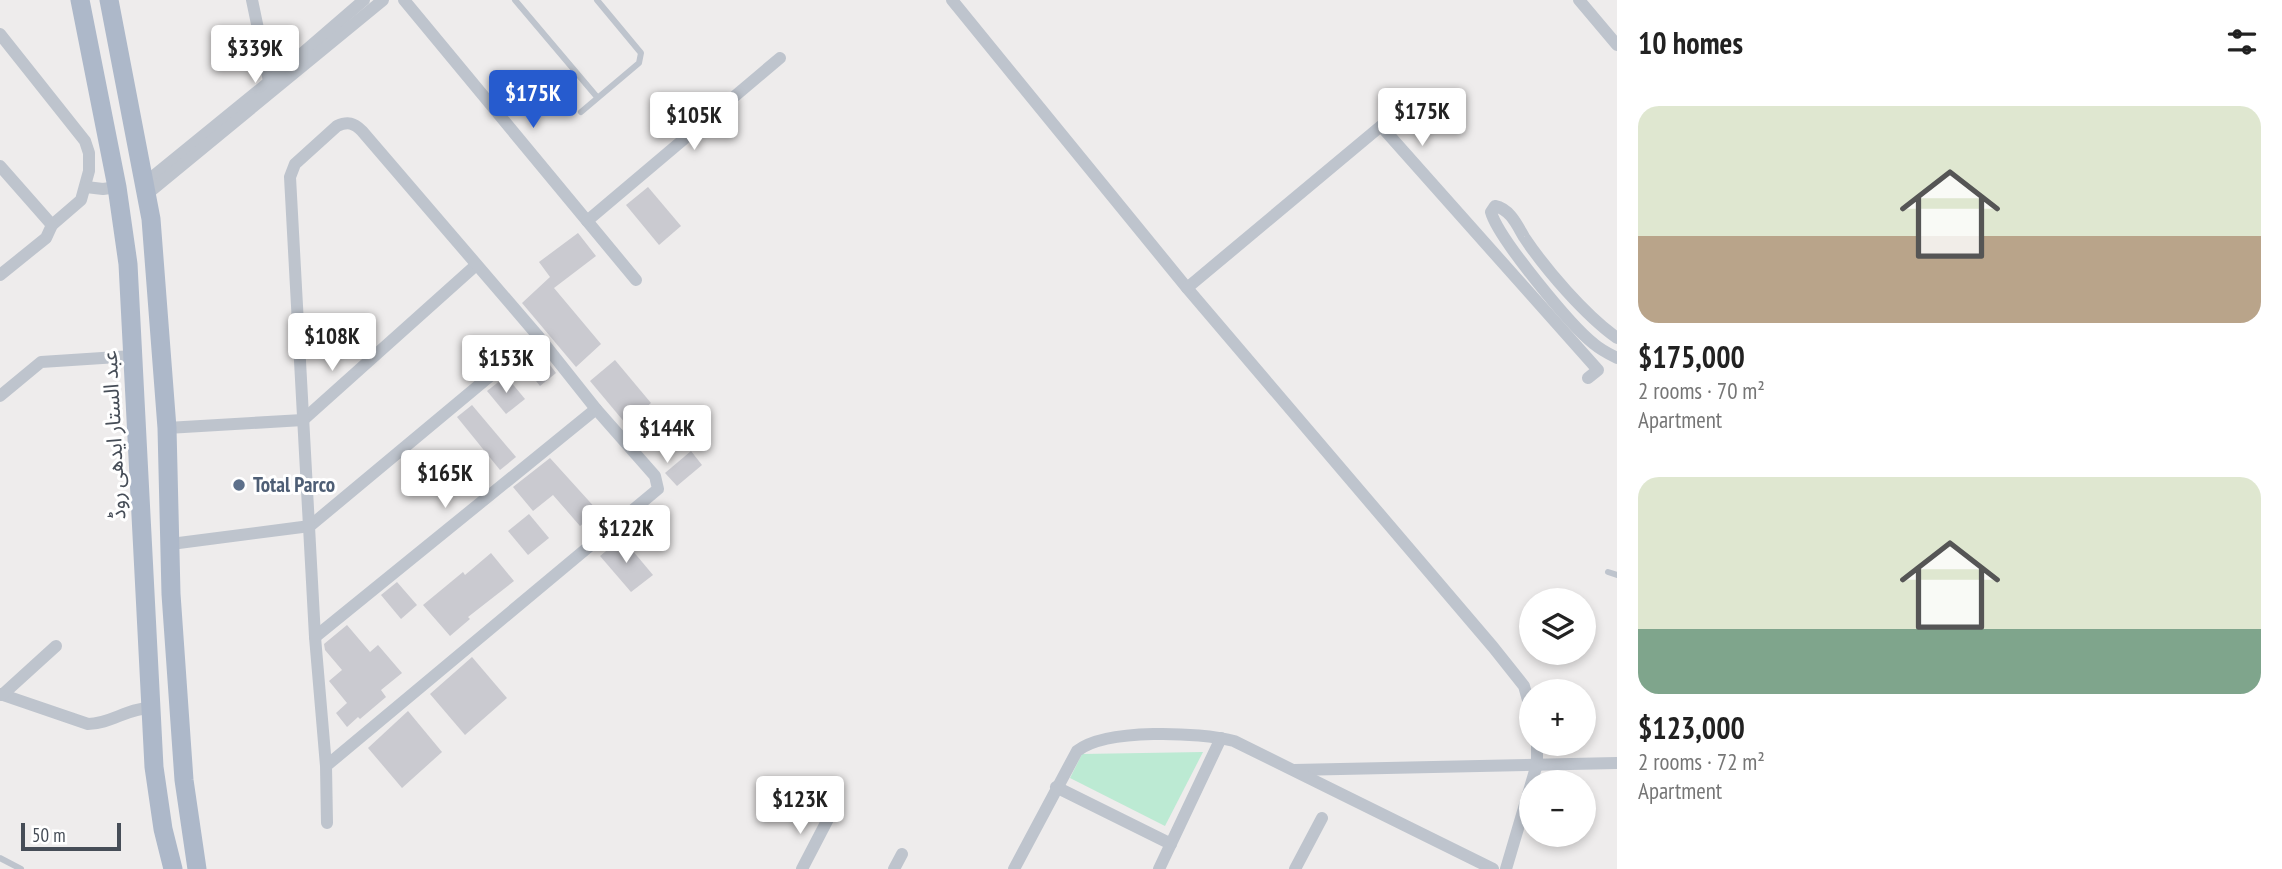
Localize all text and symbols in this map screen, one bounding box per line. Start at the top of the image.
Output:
text: 10 homes [1638,23,1743,62]
icon: filters [2223,23,2261,61]
pin: $339K [206,25,304,85]
text: $339K [227,33,283,62]
pin: $175K [484,71,582,130]
text: $175K [505,78,561,107]
pin: $175K [1373,88,1471,148]
pin: $105K [645,92,743,152]
text: $175K [1394,96,1450,125]
text: $105K [666,100,722,129]
icon: home [1887,151,2013,277]
pin: $108K [283,314,381,373]
text: $108K [304,321,360,350]
pin: $153K [457,336,555,395]
text: $175,000 [1638,337,1745,376]
text: $153K [478,343,534,372]
street label: عبد الستار ایدھی روڈ [96,350,131,520]
text: 2 rooms · 70 m² [1638,376,1765,405]
text: Apartment [1638,405,1722,434]
pin: $144K [618,406,716,465]
text: $144K [639,413,695,442]
pin: $165K [396,450,494,510]
text: $165K [417,458,473,487]
place label: Total Parco [253,471,335,498]
marker: Total Parco [231,477,247,493]
pin: $122K [577,505,675,565]
text: $122K [598,513,654,542]
icon: home [1887,522,2013,648]
map controls [1519,588,1596,847]
button: layers [1519,588,1596,665]
button: + [1519,679,1596,756]
text: $123,000 [1638,708,1745,747]
text: 2 rooms · 72 m² [1638,747,1765,776]
button: − [1519,770,1596,847]
pin: $123K [751,776,849,836]
text: Apartment [1638,776,1722,805]
text: $123K [772,784,828,813]
scale bar [21,820,121,852]
text: 50 m [32,823,66,847]

